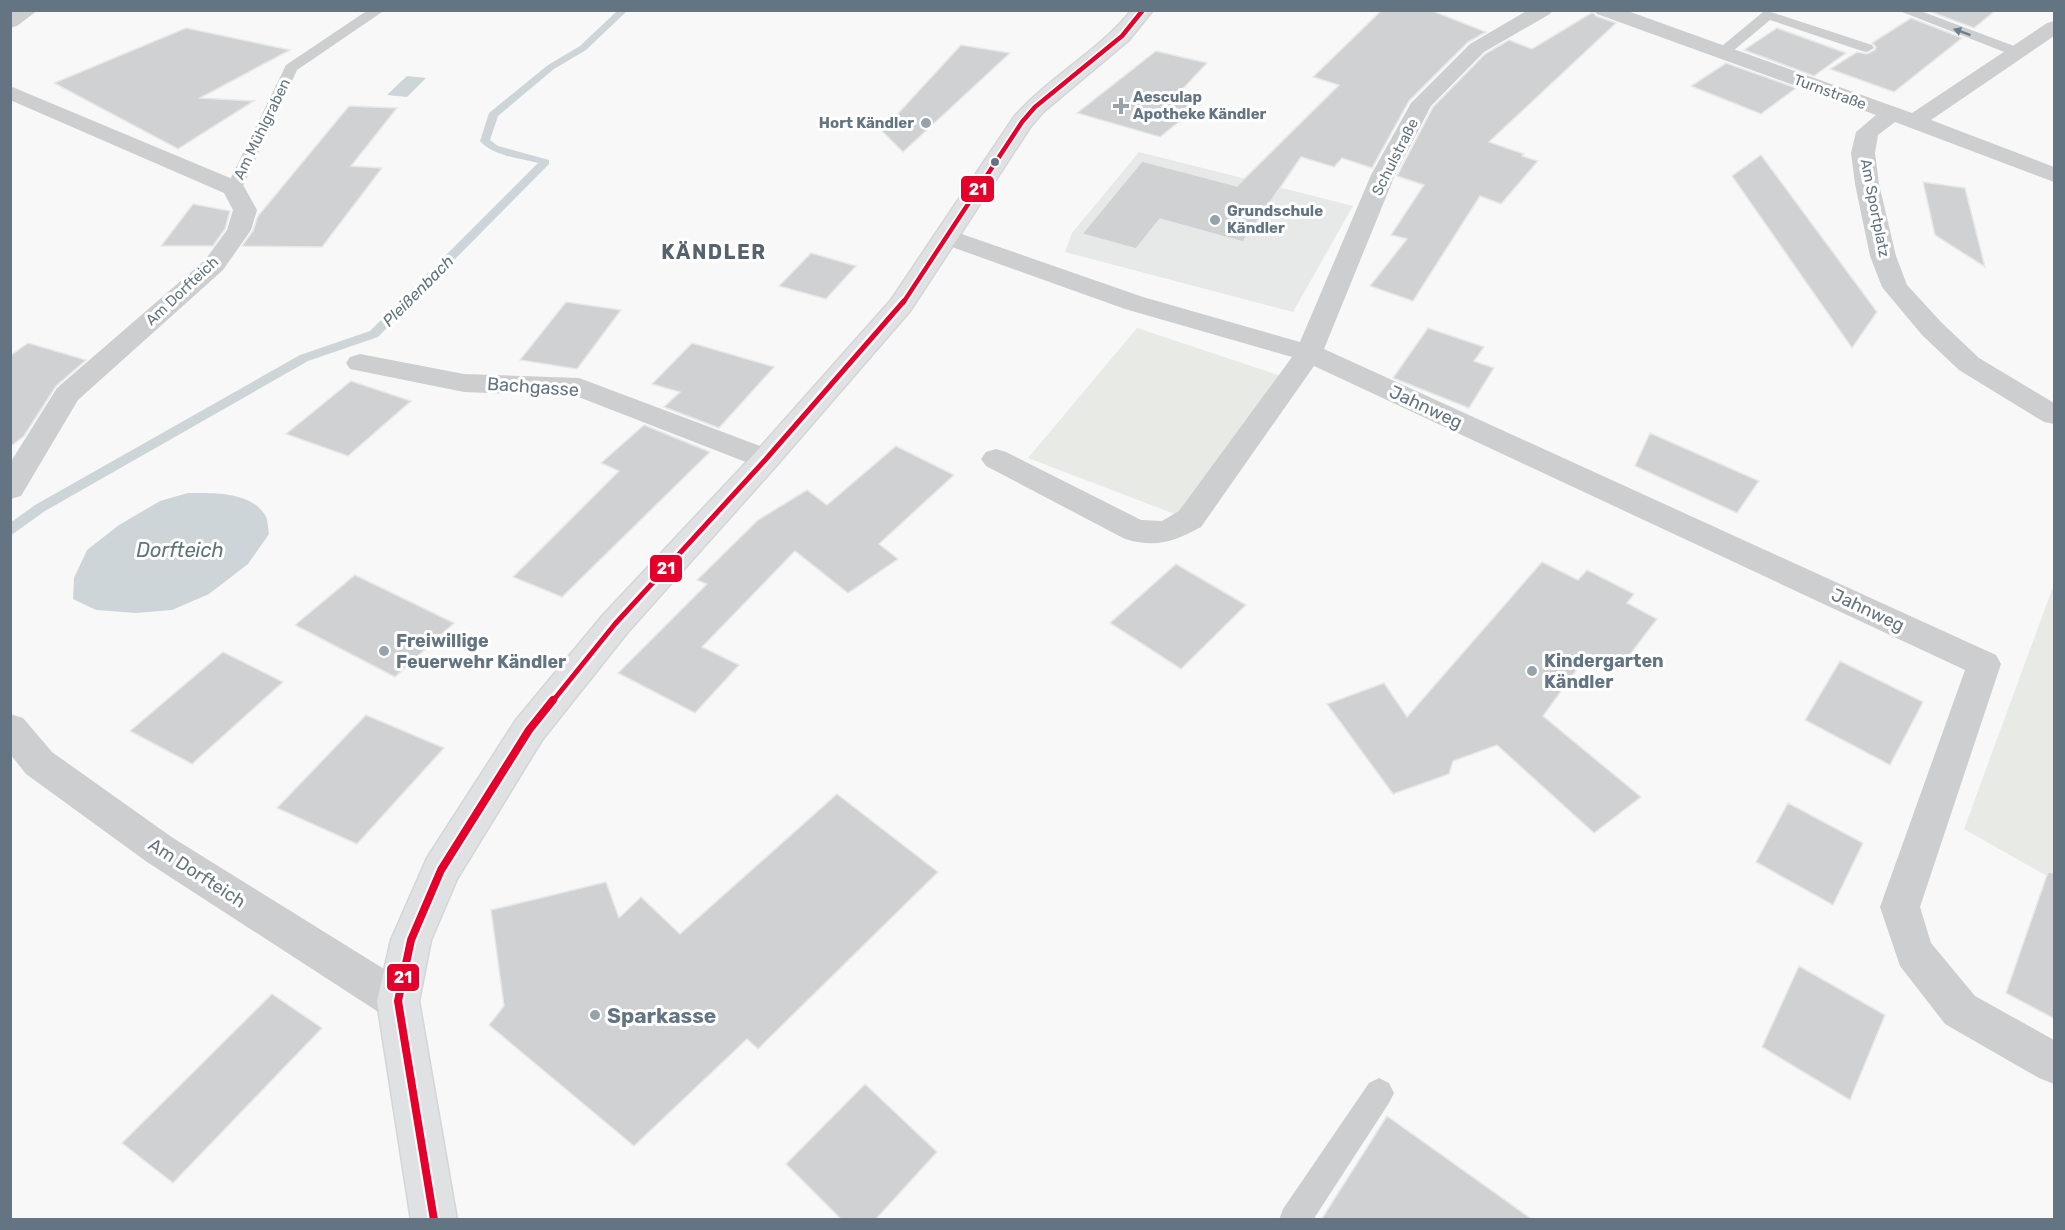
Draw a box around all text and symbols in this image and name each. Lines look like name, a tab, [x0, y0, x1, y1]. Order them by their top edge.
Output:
one-way arrow	[1953, 27, 1971, 36]
street label: Turnstraße	[1791, 71, 1869, 113]
street label: Am Mühlgraben	[230, 76, 294, 182]
place label: Aesculap Apotheke Kändler	[1133, 88, 1267, 123]
marker: Aesculap Apotheke Kändler	[1114, 99, 1128, 113]
place label: Hort Kändler	[819, 114, 914, 132]
street label: Schulstraße	[1368, 115, 1422, 199]
marker: Hort Kändler	[919, 116, 933, 130]
unlabelled marker	[989, 156, 1001, 168]
street label: Am Sportplatz	[1857, 157, 1893, 259]
line badge: 21	[960, 175, 995, 203]
text: 21	[969, 180, 987, 199]
place label: Grundschule Kändler	[1227, 202, 1323, 237]
marker: Grundschule Kändler	[1208, 213, 1222, 227]
district label: KÄNDLER	[661, 240, 767, 264]
water label: Pleißenbach	[379, 252, 457, 330]
street label: Am Dorfteich	[142, 253, 222, 329]
street label: Bachgasse	[486, 373, 580, 401]
street label: Jahnweg	[1386, 381, 1466, 433]
water label: Dorfteich	[136, 538, 224, 562]
line badge: 21	[649, 554, 683, 583]
text: 21	[657, 559, 675, 578]
street label: Jahnweg	[1828, 584, 1908, 636]
place label: Freiwillige Feuerwehr Kändler	[396, 630, 566, 673]
marker: Freiwillige Feuerwehr Kändler	[377, 644, 391, 658]
place label: Kindergarten Kändler	[1544, 650, 1664, 693]
marker: Kindergarten Kändler	[1525, 664, 1539, 678]
street label: Am Dorfteich	[144, 833, 250, 913]
line badge: 21	[386, 963, 420, 992]
text: 21	[394, 968, 412, 987]
place label: Sparkasse	[607, 1003, 716, 1028]
marker: Sparkasse	[588, 1008, 602, 1022]

